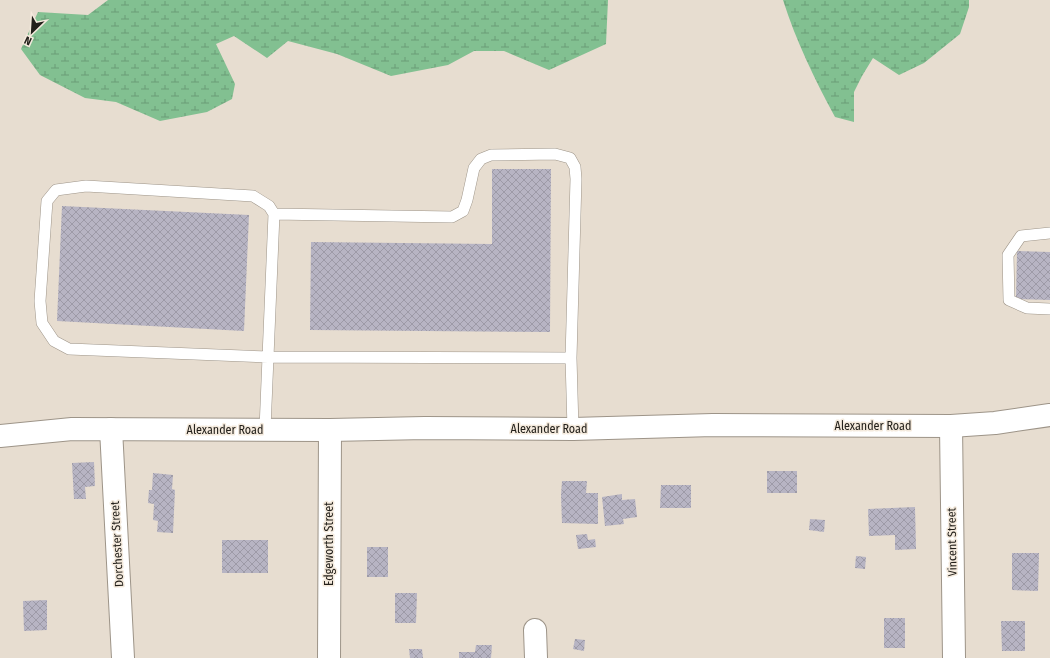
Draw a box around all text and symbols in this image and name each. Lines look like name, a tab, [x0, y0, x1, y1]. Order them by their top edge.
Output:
north arrow	[12, 12, 52, 52]
text: N	[22, 33, 34, 48]
street label: Alexander Road	[835, 419, 911, 433]
street label: Alexander Road	[511, 422, 587, 436]
street label: Alexander Road	[187, 423, 263, 437]
street label: Dorchester Street	[108, 501, 126, 587]
street label: Edgeworth Street	[322, 502, 336, 586]
street label: Vincent Street	[944, 507, 960, 577]

